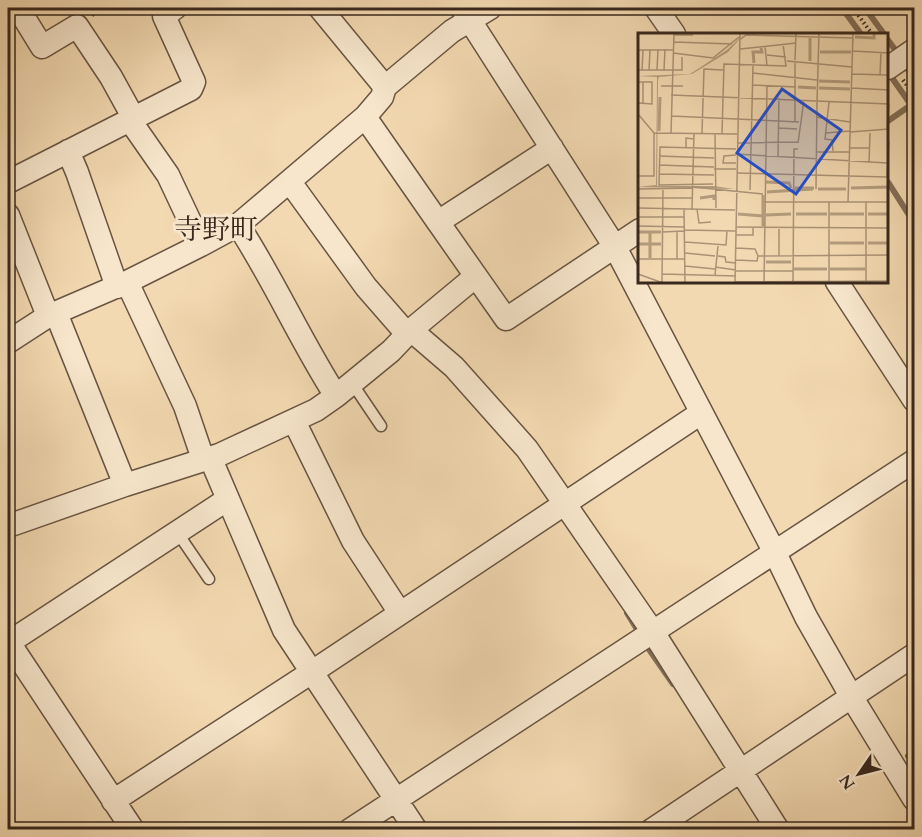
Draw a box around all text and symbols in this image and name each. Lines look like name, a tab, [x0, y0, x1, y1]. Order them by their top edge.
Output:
inset map	[638, 33, 889, 284]
district label: 寺野町	[174, 211, 258, 249]
north arrow	[829, 744, 889, 804]
text: N	[834, 770, 861, 794]

